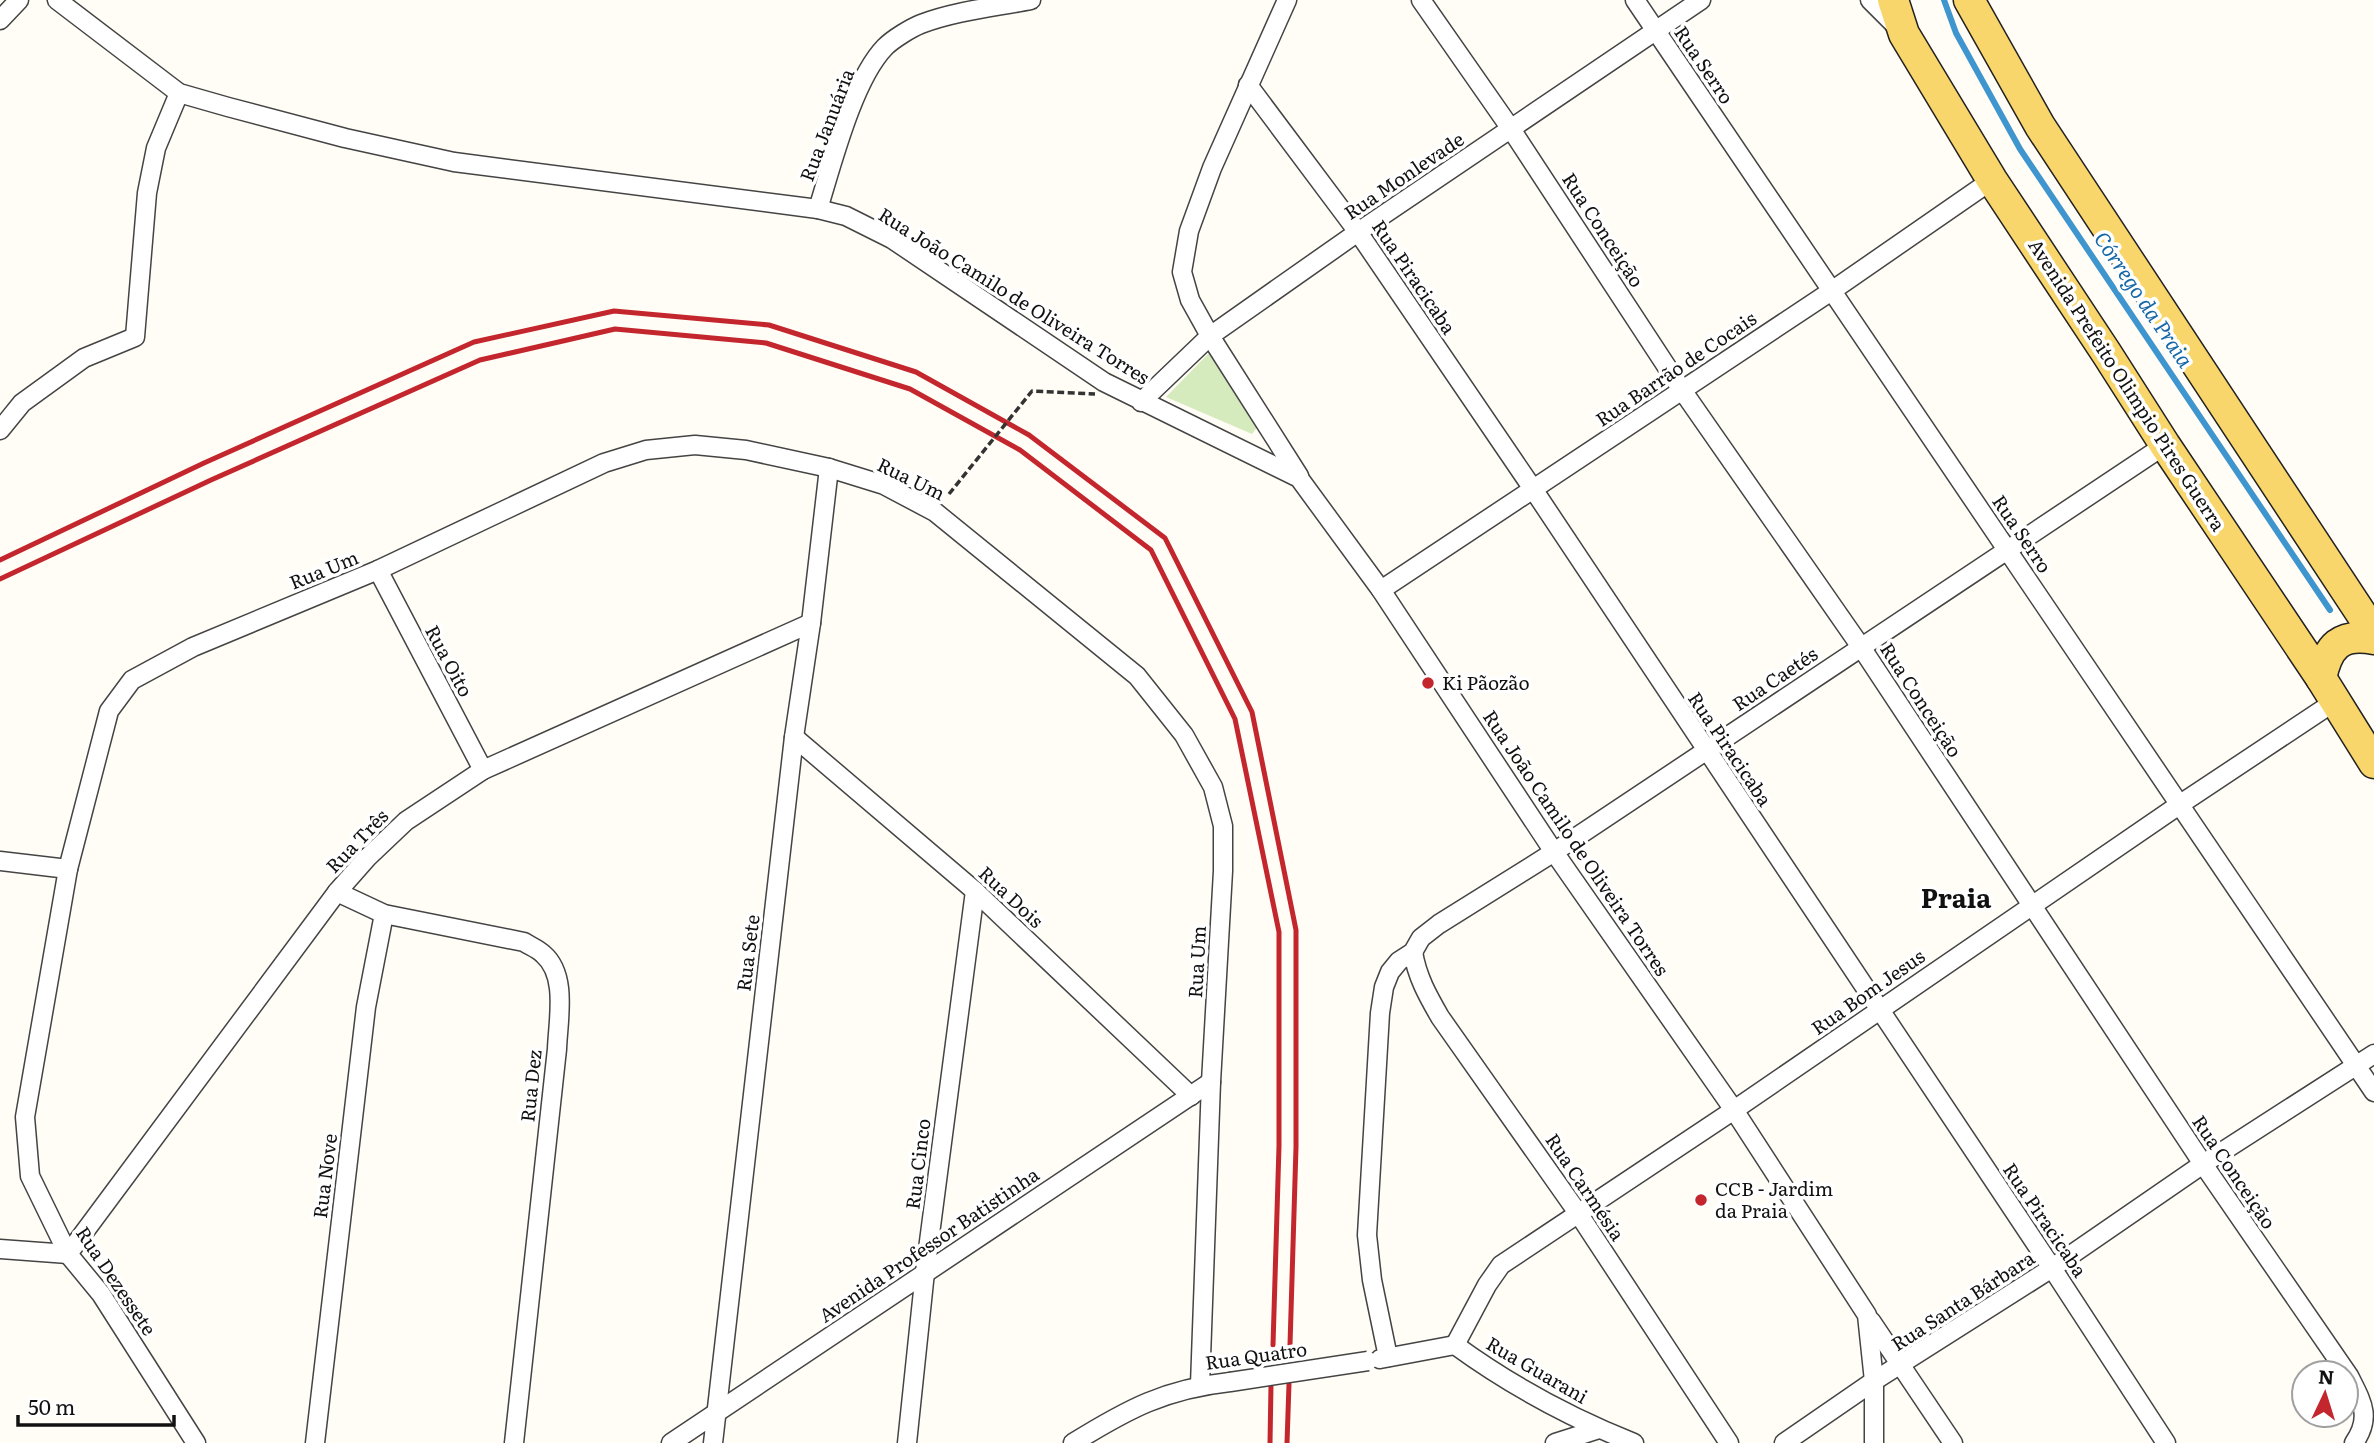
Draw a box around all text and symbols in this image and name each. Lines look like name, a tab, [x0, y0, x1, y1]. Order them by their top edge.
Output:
street label: Rua Serro	[1668, 20, 1741, 109]
street label: Rua Januária	[792, 64, 861, 185]
street label: Rua Monlevade	[1338, 125, 1469, 226]
street label: Rua Conceição	[1556, 166, 1652, 292]
street label: Rua João Camilo de Oliveira Torres	[874, 200, 1156, 391]
street label: Rua Piracicaba	[1366, 214, 1464, 340]
water label: Córrego da Praia	[2088, 224, 2202, 373]
street label: Avenida Prefeito Olimpio Pires Guerra	[2023, 233, 2234, 537]
street label: Rua Barrão de Cocais	[1589, 304, 1762, 433]
street label: Rua Um	[873, 450, 950, 507]
street label: Rua Serro	[1986, 489, 2059, 578]
street label: Rua Um	[285, 543, 362, 596]
street label: Rua Oito	[419, 620, 481, 702]
street label: Rua Conceição	[1874, 636, 1970, 762]
street label: Rua Caetés	[1726, 639, 1823, 717]
place label: Ki Pãozão	[1442, 668, 1530, 696]
marker: Ki Pãozão	[1420, 675, 1436, 691]
street label: Rua Piracicaba	[1682, 686, 1780, 812]
street label: Rua João Camilo de Oliveira Torres	[1477, 704, 1677, 981]
street label: Rua Três	[319, 802, 394, 879]
street label: Rua Dois	[973, 859, 1051, 934]
district label: Praia	[1921, 877, 1991, 916]
street label: Rua Sete	[728, 913, 766, 993]
street label: Rua Um	[1180, 925, 1212, 999]
street label: Rua Bom Jesus	[1805, 941, 1930, 1041]
street label: Rua Dez	[512, 1048, 548, 1123]
street label: Rua Conceição	[2186, 1109, 2283, 1234]
street label: Rua Cinco	[898, 1117, 936, 1211]
street label: Rua Carmésia	[1540, 1127, 1633, 1246]
street label: Rua Nove	[305, 1132, 343, 1220]
street label: Rua Piracicaba	[1997, 1157, 2095, 1283]
street label: Avenida Professor Batistinha	[813, 1159, 1045, 1329]
place label: CCB - Jardim da Praia	[1715, 1174, 1833, 1224]
marker: CCB - Jardim da Praia	[1693, 1192, 1709, 1208]
street label: Rua Dezessete	[70, 1220, 164, 1341]
street label: Rua Santa Bárbara	[1885, 1243, 2040, 1357]
street label: Rua Guarani	[1481, 1329, 1594, 1410]
street label: Rua Quatro	[1203, 1334, 1308, 1376]
north arrow	[2290, 1359, 2360, 1429]
text: N	[2317, 1362, 2335, 1391]
scale bar	[18, 1384, 173, 1428]
text: 50 m	[28, 1390, 75, 1421]

